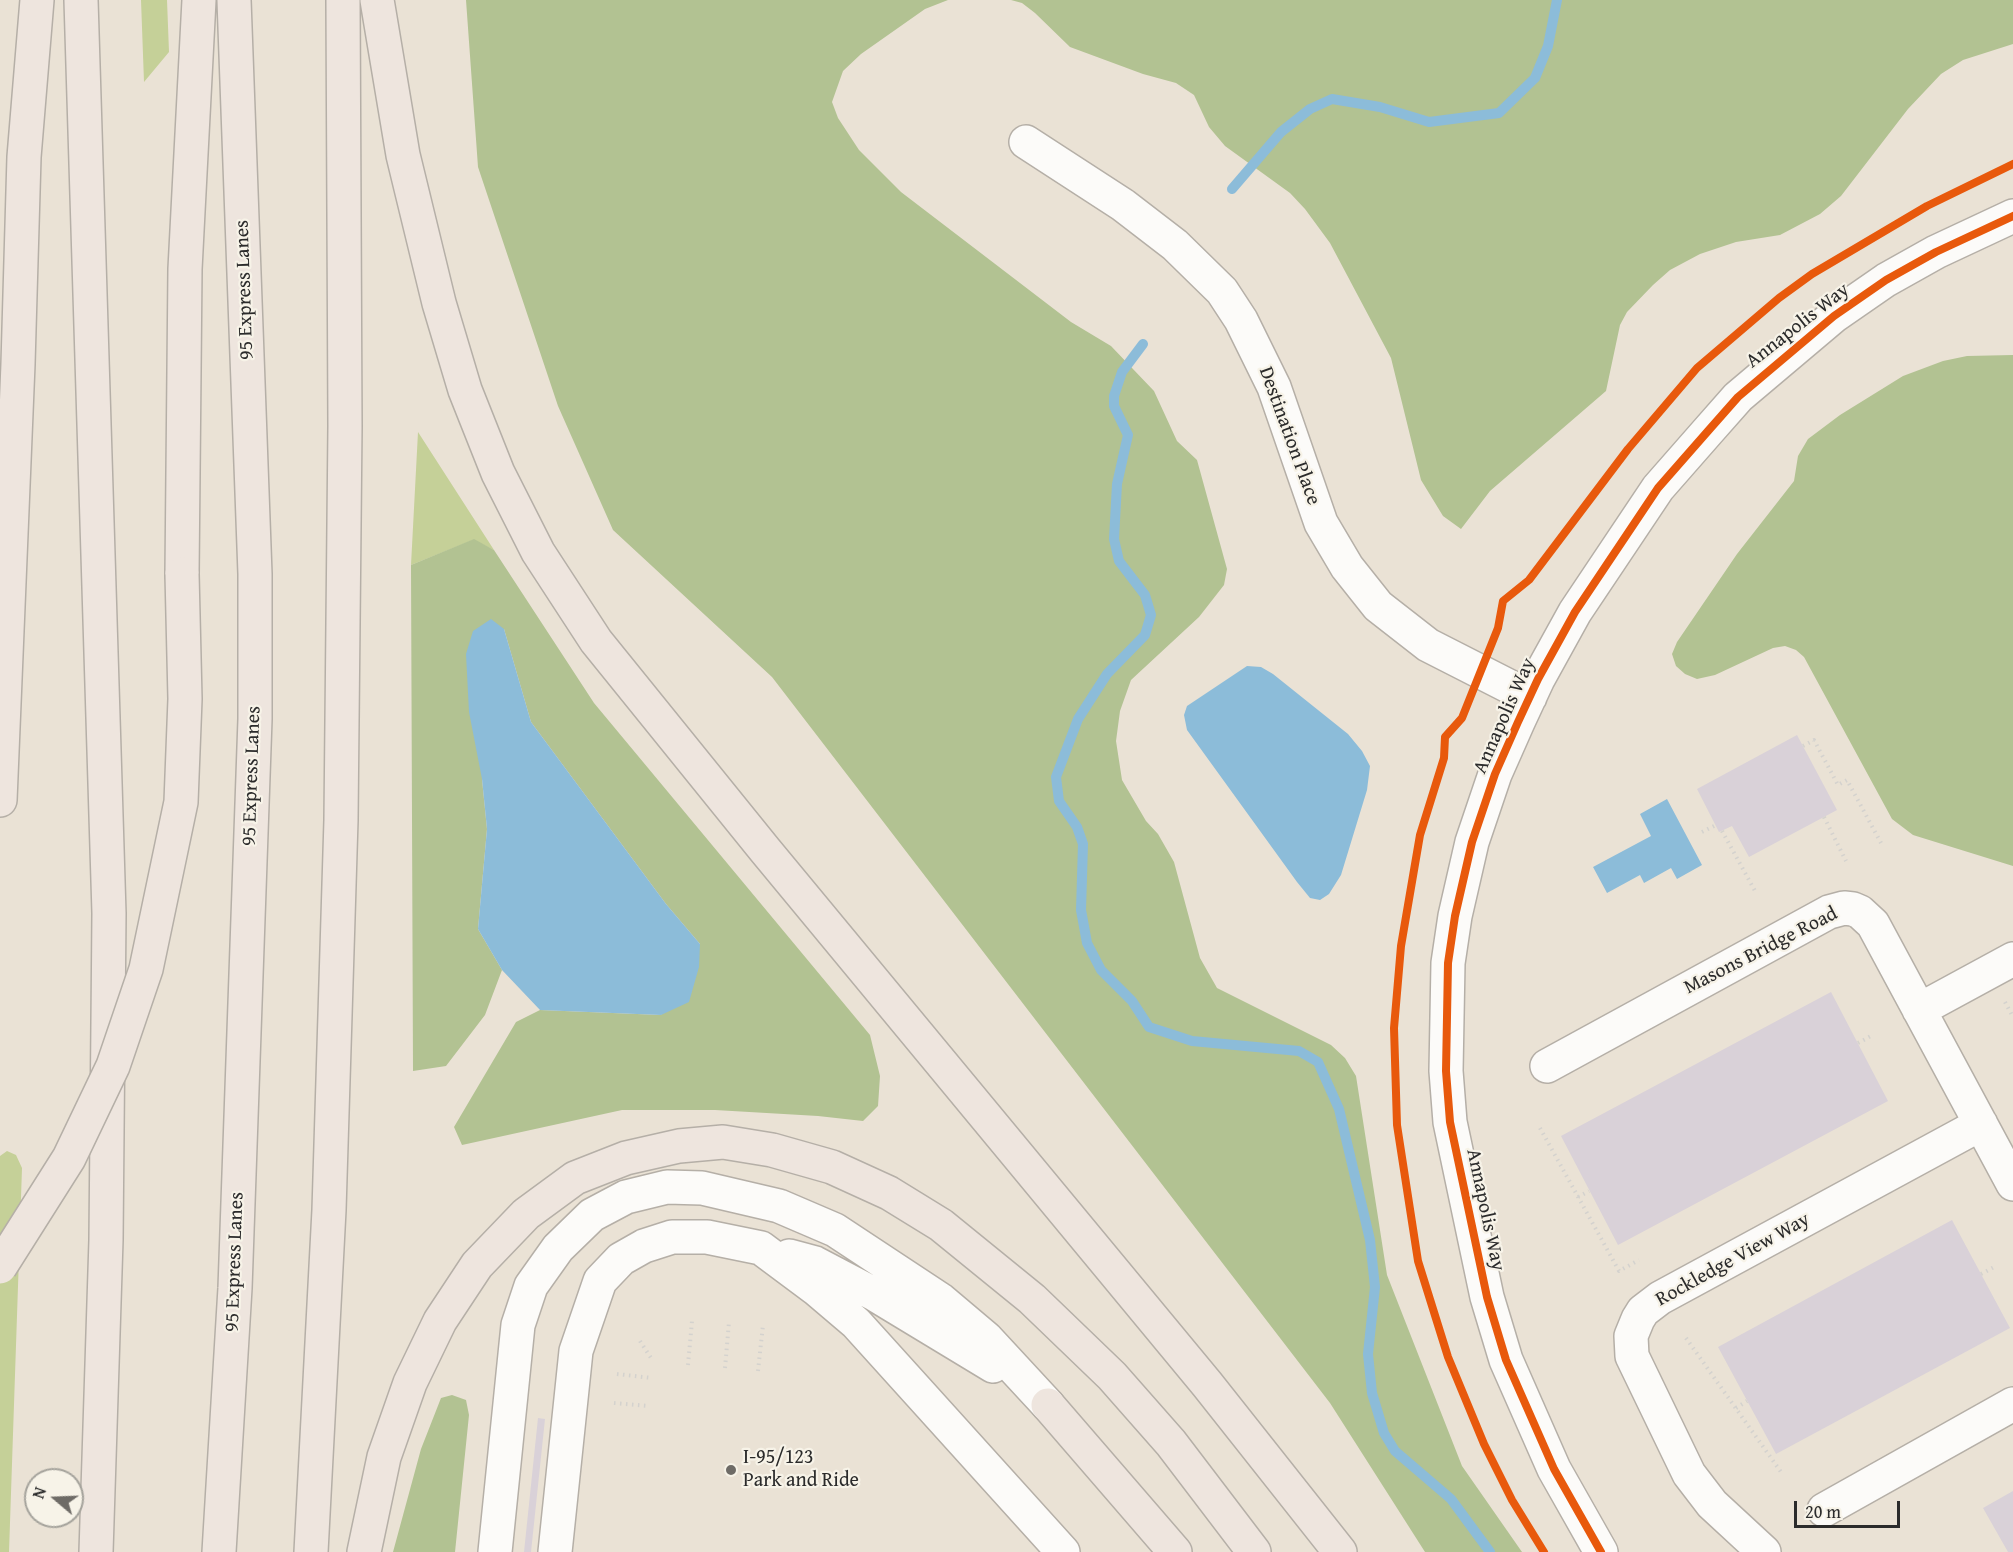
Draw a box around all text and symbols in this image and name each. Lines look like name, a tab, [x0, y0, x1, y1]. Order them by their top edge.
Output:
street label: 95 Express Lanes	[231, 220, 259, 360]
street label: Annapolis Way	[1742, 278, 1854, 374]
street label: Destination Place	[1253, 364, 1325, 508]
street label: Annapolis Way	[1469, 654, 1541, 778]
street label: 95 Express Lanes	[238, 706, 266, 846]
street label: Masons Bridge Road	[1680, 902, 1842, 1000]
street label: Annapolis Way	[1460, 1147, 1510, 1273]
street label: 95 Express Lanes	[221, 1192, 249, 1332]
street label: Rockledge View Way	[1652, 1208, 1814, 1312]
place label: I-95/123 Park and Ride	[743, 1446, 859, 1493]
marker: I-95/123 Park and Ride	[724, 1463, 738, 1477]
north arrow	[24, 1468, 84, 1528]
text: N	[26, 1484, 52, 1502]
scale bar	[1797, 1489, 1904, 1527]
text: 20 m	[1805, 1498, 1841, 1525]

